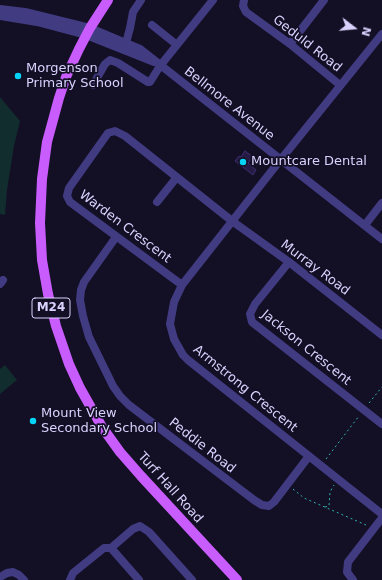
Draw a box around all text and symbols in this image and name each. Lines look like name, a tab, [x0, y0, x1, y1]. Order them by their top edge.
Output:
north arrow	[334, 8, 374, 48]
street label: Geduld Road	[269, 12, 345, 76]
text: N	[358, 25, 374, 38]
place label: Morgenson Primary School	[26, 61, 124, 92]
street label: Bellmore Avenue	[181, 64, 277, 144]
marker: Morgenson Primary School	[13, 71, 23, 81]
place label: Mountcare Dental	[251, 154, 367, 170]
marker: Mountcare Dental	[238, 157, 248, 167]
street label: Warden Crescent	[76, 187, 174, 267]
street label: Murray Road	[277, 237, 353, 299]
road number: M24	[32, 298, 70, 318]
street label: Jackson Crescent	[258, 307, 354, 389]
street label: Armstrong Crescent	[190, 342, 300, 436]
place label: Mount View Secondary School	[41, 406, 157, 437]
street label: Peddie Road	[166, 415, 238, 477]
marker: Mount View Secondary School	[28, 416, 38, 426]
street label: Turf Hall Road	[134, 449, 206, 527]

